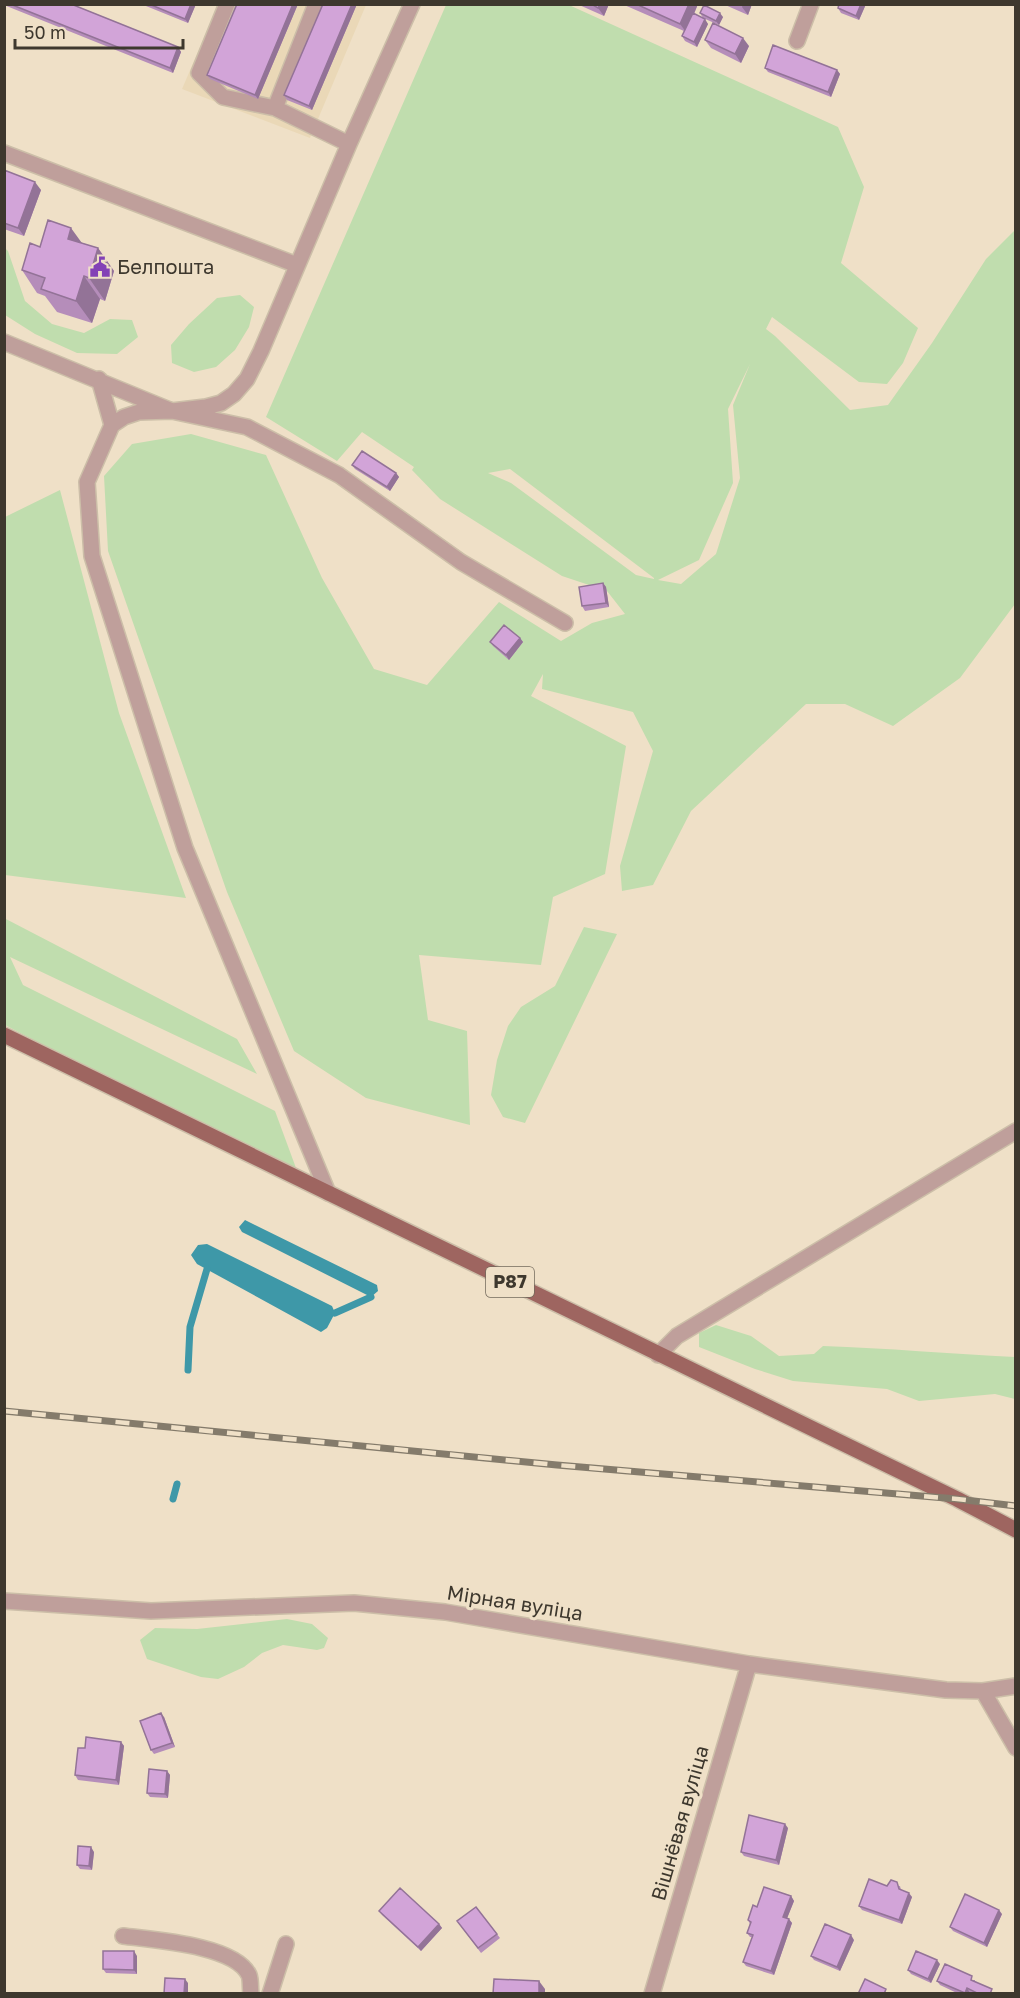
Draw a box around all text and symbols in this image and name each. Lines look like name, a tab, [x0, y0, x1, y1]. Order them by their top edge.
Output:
scale bar	[15, 12, 183, 50]
text: 50 m	[24, 21, 66, 43]
place label: Белпошта	[117, 254, 214, 278]
public building icon: Белпошта	[88, 255, 112, 279]
road number: Р87	[486, 1267, 534, 1297]
street label: Мірная вуліца	[445, 1579, 585, 1625]
street label: Вішнёвая вуліца	[645, 1742, 713, 1903]

